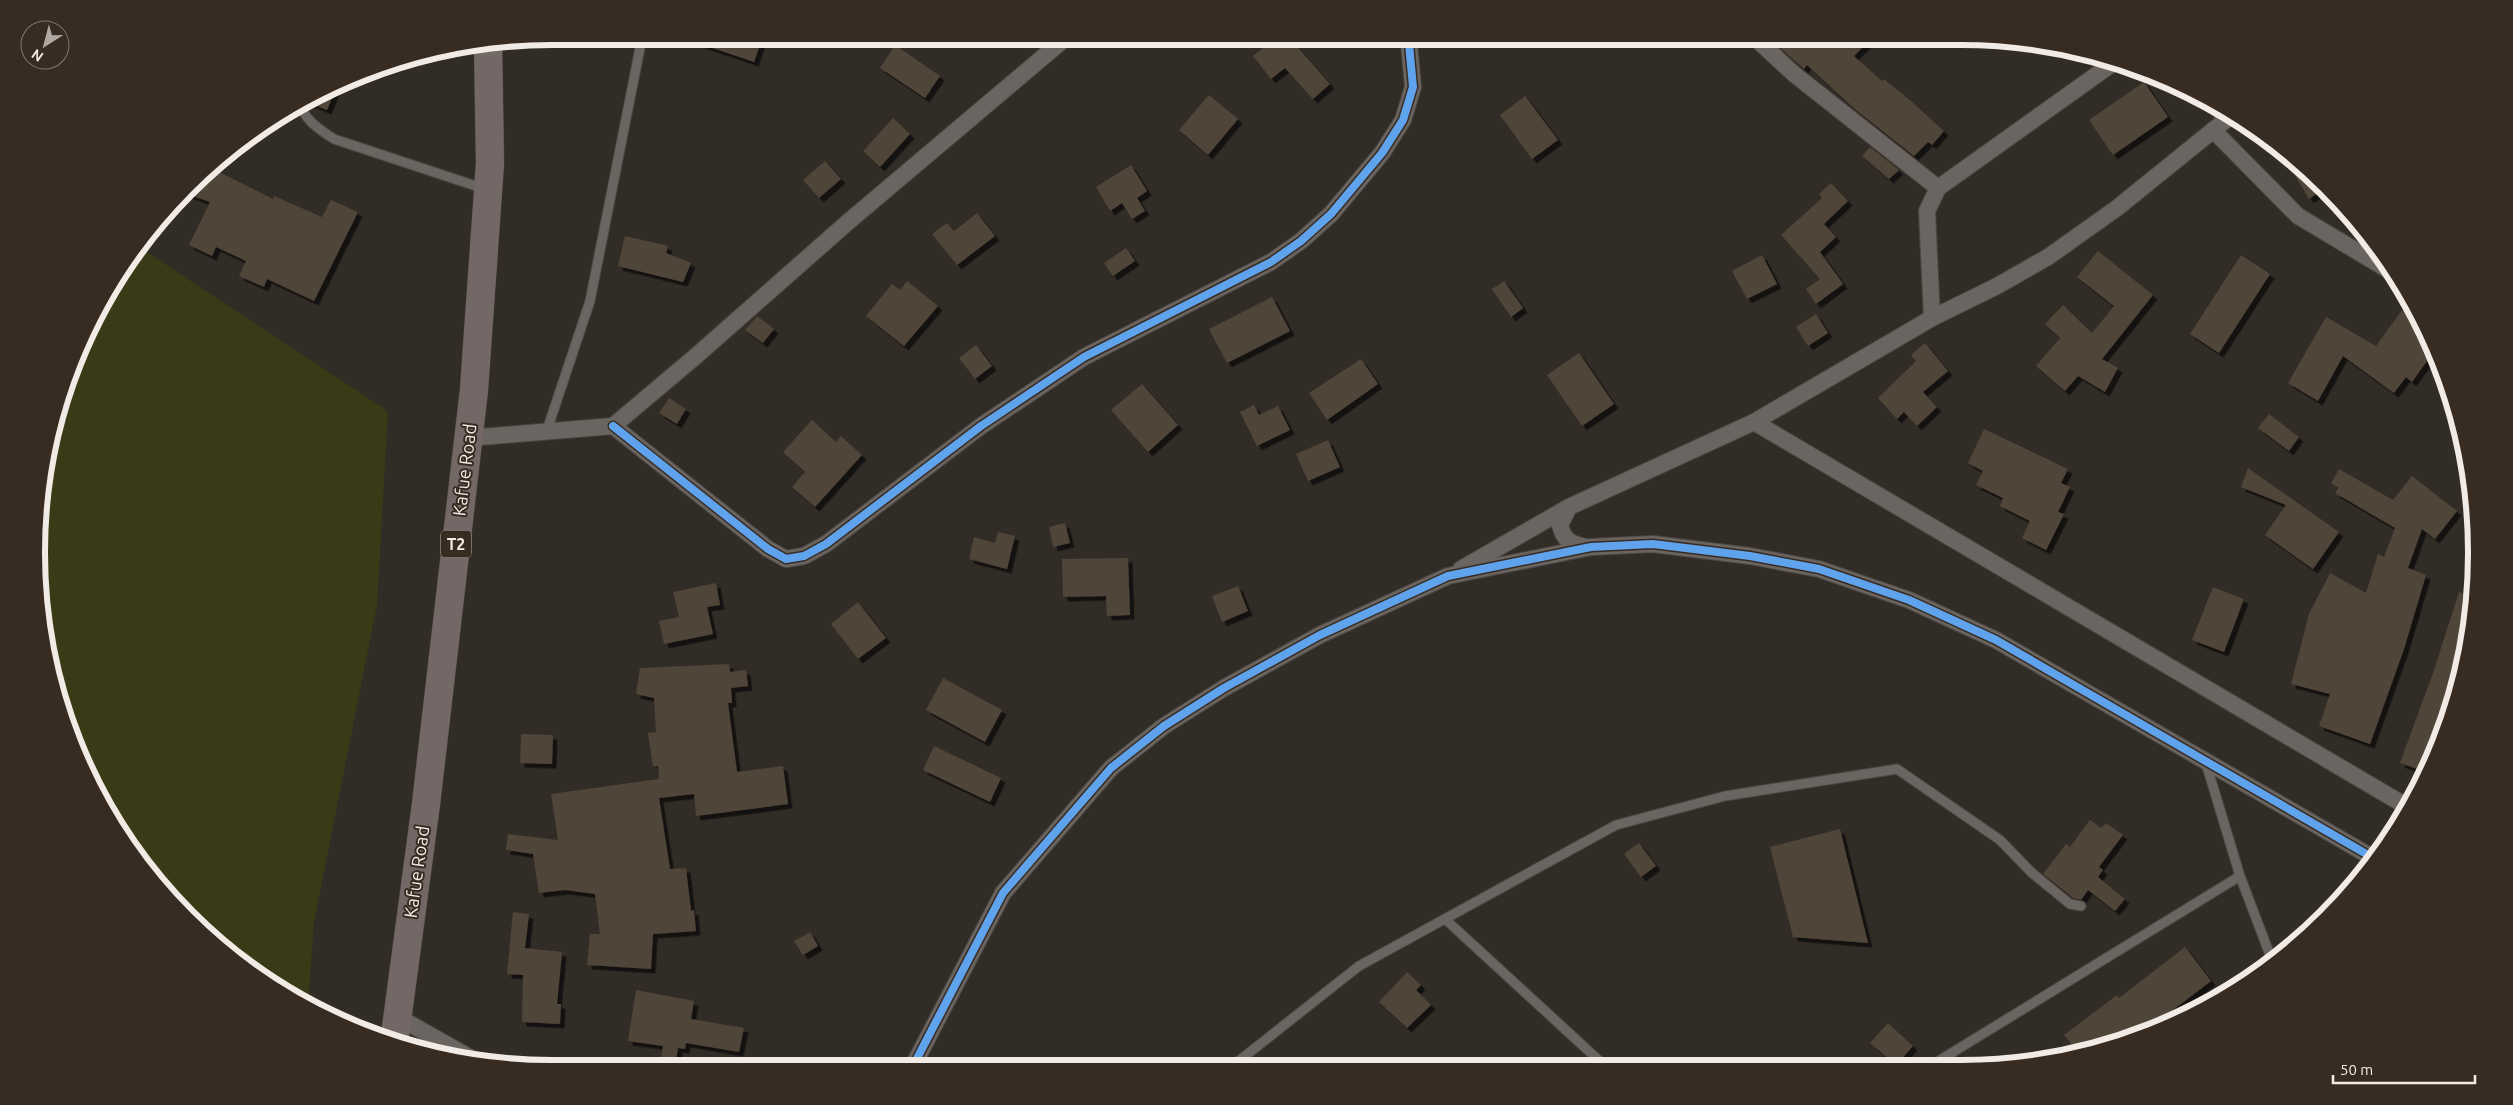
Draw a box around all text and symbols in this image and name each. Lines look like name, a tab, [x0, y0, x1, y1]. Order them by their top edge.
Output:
north arrow	[20, 20, 70, 70]
text: N	[28, 46, 46, 65]
street label: Kafue Road	[448, 423, 480, 517]
road number: T2	[441, 530, 471, 558]
street label: Kafue Road	[400, 824, 432, 919]
scale bar	[2333, 1052, 2476, 1084]
text: 50 m	[2340, 1061, 2373, 1078]

